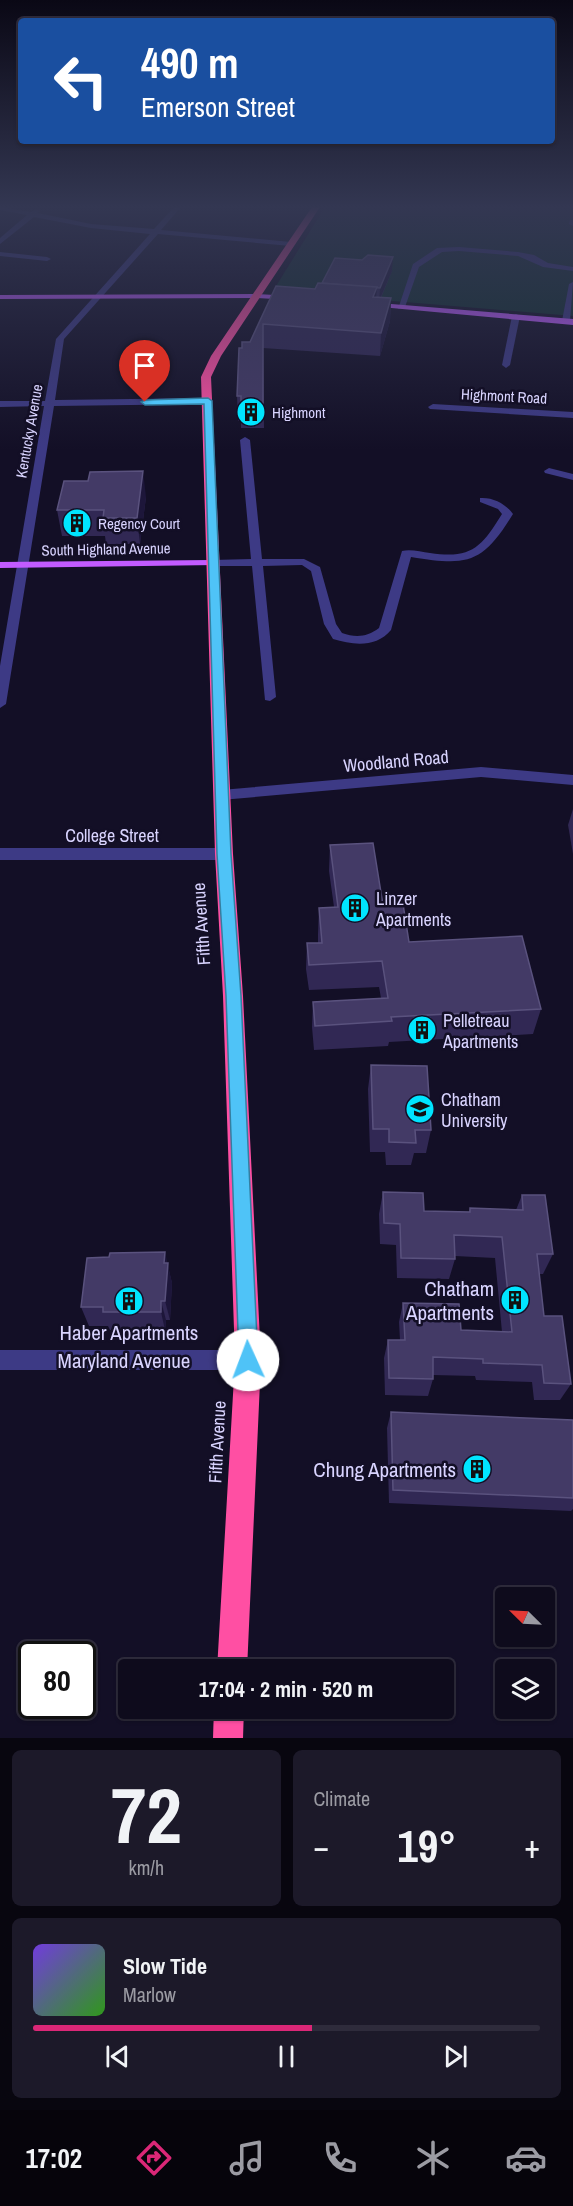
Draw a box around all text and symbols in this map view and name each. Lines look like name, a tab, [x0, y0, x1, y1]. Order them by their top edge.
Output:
text: 490 m	[141, 35, 239, 91]
icon: left	[42, 42, 120, 120]
text: Emerson Street	[141, 89, 295, 125]
pin	[119, 340, 170, 402]
icon: arrive	[128, 349, 161, 382]
street label: Kentucky Avenue	[10, 382, 48, 480]
street label: Highmont Road	[460, 383, 548, 409]
building icon: Highmont	[235, 396, 267, 428]
place label: Highmont	[272, 402, 326, 423]
building icon: Regency Court	[61, 507, 93, 539]
place label: Regency Court	[98, 513, 181, 534]
street label: South Highland Avenue	[41, 537, 171, 561]
street label: Woodland Road	[342, 744, 450, 778]
street label: College Street	[65, 823, 159, 848]
street label: Fifth Avenue	[186, 882, 216, 966]
place label: Linzer Apartments	[375, 886, 451, 932]
building icon: Linzer Apartments	[339, 892, 371, 924]
place label: Pelletreau Apartments	[442, 1008, 518, 1054]
building icon: Pelletreau Apartments	[406, 1014, 438, 1046]
place label: Chatham University	[441, 1087, 508, 1133]
school or university icon: Chatham University	[404, 1093, 436, 1125]
place label: Chatham Apartments	[405, 1274, 494, 1327]
building icon: Chatham Apartments	[499, 1284, 531, 1316]
building icon: Haber Apartments	[113, 1285, 145, 1317]
place label: Haber Apartments	[60, 1318, 198, 1347]
position arrow	[216, 1328, 280, 1392]
street label: Maryland Avenue	[58, 1346, 190, 1375]
street label: Fifth Avenue	[202, 1400, 232, 1484]
building icon: Chung Apartments	[461, 1453, 493, 1485]
place label: Chung Apartments	[313, 1455, 456, 1484]
north arrow	[495, 1587, 555, 1647]
map controls	[495, 1587, 555, 1719]
speed limit sign: 80	[18, 1641, 96, 1719]
button: layers	[495, 1659, 555, 1719]
text: 17:04 · 2 min · 520 m	[199, 1674, 373, 1704]
text: 72	[111, 1762, 182, 1867]
text: Climate	[314, 1785, 370, 1812]
text: 19°	[397, 1815, 456, 1876]
text: −	[314, 1824, 329, 1868]
text: +	[524, 1824, 540, 1868]
text: km/h	[128, 1854, 164, 1881]
text: Slow Tide	[123, 1951, 207, 1981]
text: Marlow	[123, 1981, 176, 2008]
icon: previous	[101, 2040, 134, 2073]
icon: pause	[270, 2040, 303, 2073]
icon: next	[439, 2040, 472, 2073]
icon: directions	[133, 2137, 175, 2179]
icon: music	[226, 2137, 268, 2179]
icon: phone	[319, 2137, 361, 2179]
icon: climate	[412, 2137, 454, 2179]
icon: car	[505, 2137, 547, 2179]
text: 17:02	[26, 2140, 82, 2176]

